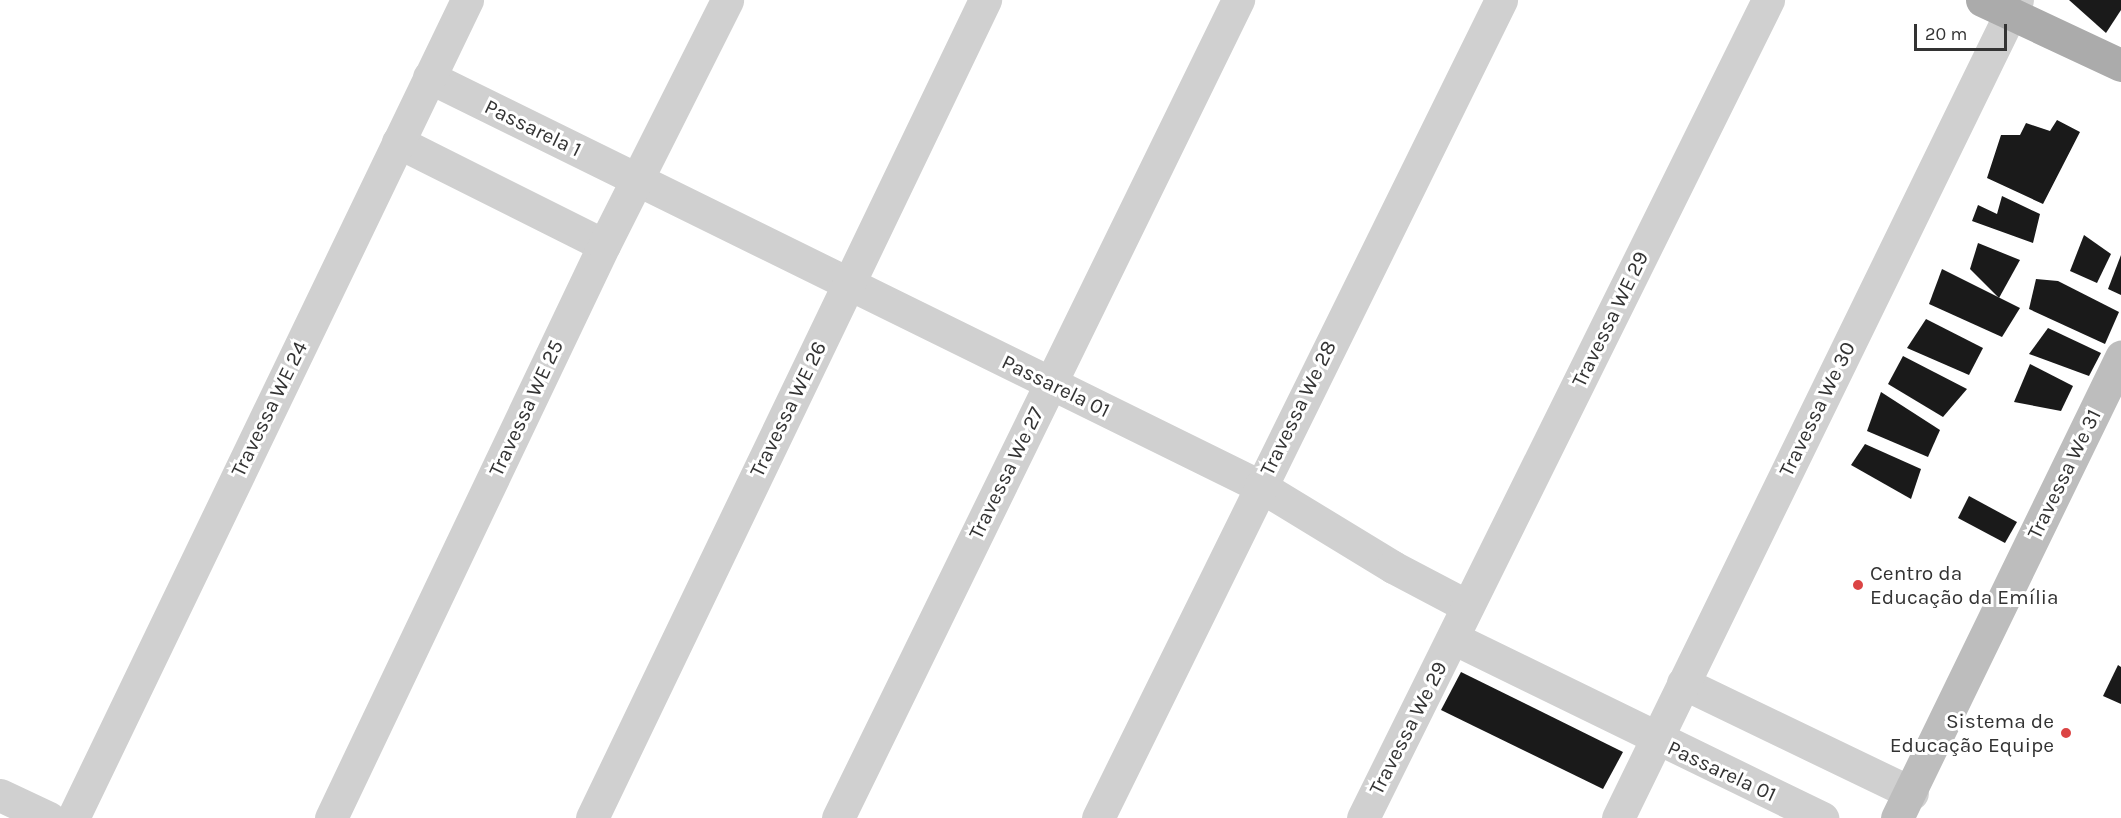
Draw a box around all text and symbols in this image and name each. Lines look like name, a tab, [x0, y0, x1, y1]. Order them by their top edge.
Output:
scale bar	[1917, 12, 2010, 50]
text: 20 m	[1925, 23, 1967, 45]
street label: Passarela 1	[480, 94, 586, 162]
street label: Travessa WE 29	[1566, 247, 1654, 391]
street label: Travessa WE 25	[483, 336, 569, 480]
street label: Travessa We 28	[1254, 336, 1342, 480]
street label: Travessa WE 24	[225, 337, 313, 481]
street label: Travessa WE 26	[744, 337, 832, 481]
street label: Travessa We 30	[1773, 337, 1861, 481]
street label: Passarela 01	[998, 349, 1114, 423]
street label: Travessa We 27	[963, 403, 1049, 543]
street label: Travessa We 31	[2022, 405, 2106, 543]
place label: Centro da Educação da Emília	[1870, 560, 2059, 610]
marker: Centro da Educação da Emília	[1851, 578, 1865, 592]
street label: Travessa We 29	[1364, 657, 1452, 799]
place label: Sistema de Educação Equipe	[1890, 708, 2054, 758]
marker: Sistema de Educação Equipe	[2059, 726, 2073, 740]
street label: Passarela 01	[1664, 735, 1780, 807]

